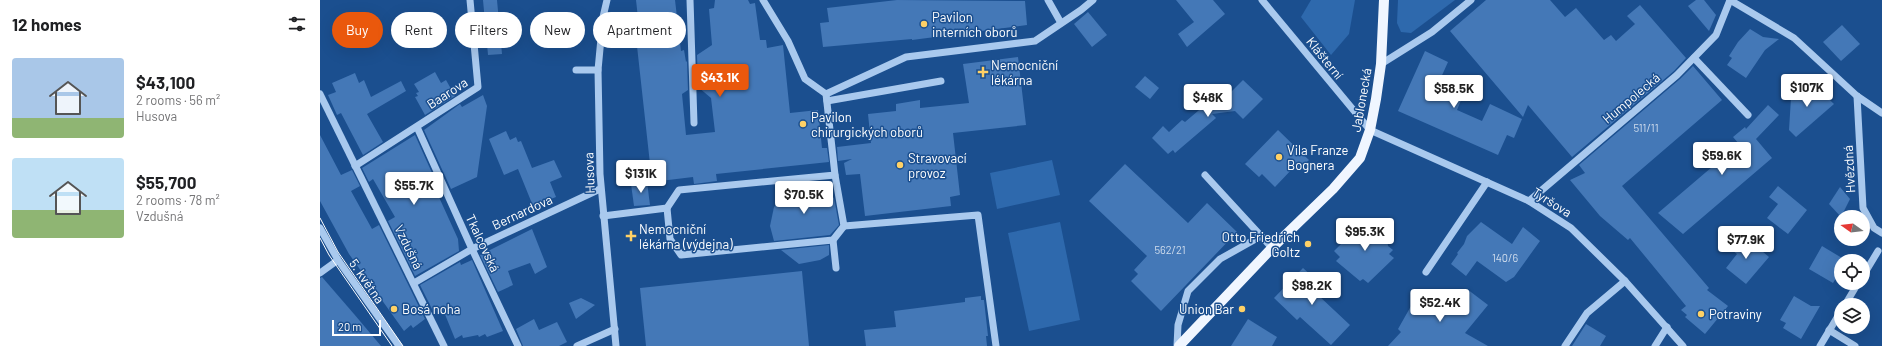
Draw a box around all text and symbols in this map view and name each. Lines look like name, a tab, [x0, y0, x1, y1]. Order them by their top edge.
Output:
place label: Pavilon interních oborů	[932, 9, 1018, 40]
chip: Buy	[332, 12, 383, 48]
chip: Rent	[391, 12, 447, 48]
chip: Filters	[455, 12, 522, 48]
chip: New	[530, 12, 585, 48]
chip: Apartment	[593, 12, 686, 48]
icon: filters	[286, 13, 308, 35]
text: 12 homes	[12, 14, 82, 34]
marker: Pavilon interních oborů	[919, 19, 929, 29]
street label: Klášterní	[1303, 34, 1347, 83]
place label: Nemocniční lékárna	[991, 57, 1058, 88]
pin: $43.1K	[687, 64, 753, 98]
marker: Nemocniční lékárna	[978, 67, 988, 77]
street label: Jablonecká	[1347, 67, 1375, 133]
text: $43.1K	[701, 69, 739, 85]
street label: Humpolecká	[1599, 69, 1663, 127]
text: $43,100	[136, 72, 195, 92]
icon: home	[44, 74, 92, 122]
street label: Baarova	[424, 74, 470, 112]
pin: $107K	[1779, 74, 1835, 108]
pin: $58.5K	[1421, 75, 1487, 109]
text: $107K	[1790, 79, 1824, 95]
text: $58.5K	[1434, 80, 1474, 96]
pin: $48K	[1184, 84, 1232, 118]
text: $48K	[1193, 89, 1223, 105]
text: 2 rooms · 56 m²	[136, 92, 220, 108]
text: Husova	[136, 108, 177, 124]
place label: Pavilon chirurgických oborů	[811, 109, 923, 140]
marker: Pavilon chirurgických oborů	[798, 119, 808, 129]
house number: 511/11	[1633, 121, 1659, 134]
place label: Vila Franze Bognera	[1287, 142, 1349, 173]
pin: $59.6K	[1689, 142, 1755, 176]
street label: Hvězdná	[1840, 145, 1858, 193]
text: $59.6K	[1702, 147, 1742, 163]
place label: Stravovací provoz	[908, 150, 967, 181]
street label: Husova	[580, 152, 598, 194]
marker: Vila Franze Bognera	[1274, 152, 1284, 162]
pin: $131K	[613, 160, 669, 194]
marker: Stravovací provoz	[895, 160, 905, 170]
text: $131K	[625, 165, 657, 181]
text: $55,700	[136, 172, 196, 192]
pin: $55.7K	[381, 172, 447, 206]
icon: home	[44, 174, 92, 222]
text: $55.7K	[394, 177, 434, 193]
pin: $70.5K	[771, 181, 837, 215]
street label: Tyršova	[1529, 184, 1575, 220]
text: $70.5K	[784, 186, 824, 202]
street label: Bernardova	[489, 191, 555, 233]
text: 2 rooms · 78 m²	[136, 192, 220, 208]
text: Vzdušná	[136, 208, 183, 224]
north arrow	[1834, 210, 1870, 246]
map controls	[1834, 210, 1870, 334]
street label: Tkalcovská	[463, 212, 503, 274]
pin: $95.3K	[1332, 218, 1398, 252]
place label: Nemocniční lékárna (výdejna)	[639, 221, 733, 252]
street label: Vzdušná	[391, 222, 427, 272]
text: $95.3K	[1345, 223, 1385, 239]
pin: $77.9K	[1713, 226, 1779, 260]
place label: Otto Friedrich Goltz	[1222, 229, 1300, 260]
marker: Nemocniční lékárna (výdejna)	[626, 231, 636, 241]
text: $77.9K	[1727, 231, 1765, 247]
marker: Otto Friedrich Goltz	[1303, 239, 1313, 249]
house number: 562/21	[1154, 243, 1186, 256]
house number: 140/6	[1492, 251, 1518, 264]
button: locate	[1834, 254, 1870, 290]
street label: 5. května	[346, 256, 388, 306]
pin: $98.2K	[1279, 272, 1345, 306]
text: $98.2K	[1292, 277, 1332, 293]
pin: $52.4K	[1407, 289, 1473, 323]
text: $52.4K	[1419, 294, 1461, 310]
button: layers	[1834, 298, 1870, 334]
place label: Bosá noha	[402, 301, 460, 317]
place label: Union Bar	[1179, 301, 1234, 317]
marker: Bosá noha	[389, 304, 399, 314]
marker: Union Bar	[1237, 304, 1247, 314]
place label: Potraviny	[1709, 306, 1762, 322]
marker: Potraviny	[1696, 309, 1706, 319]
scale bar	[332, 318, 381, 337]
text: 20 m	[338, 320, 361, 333]

